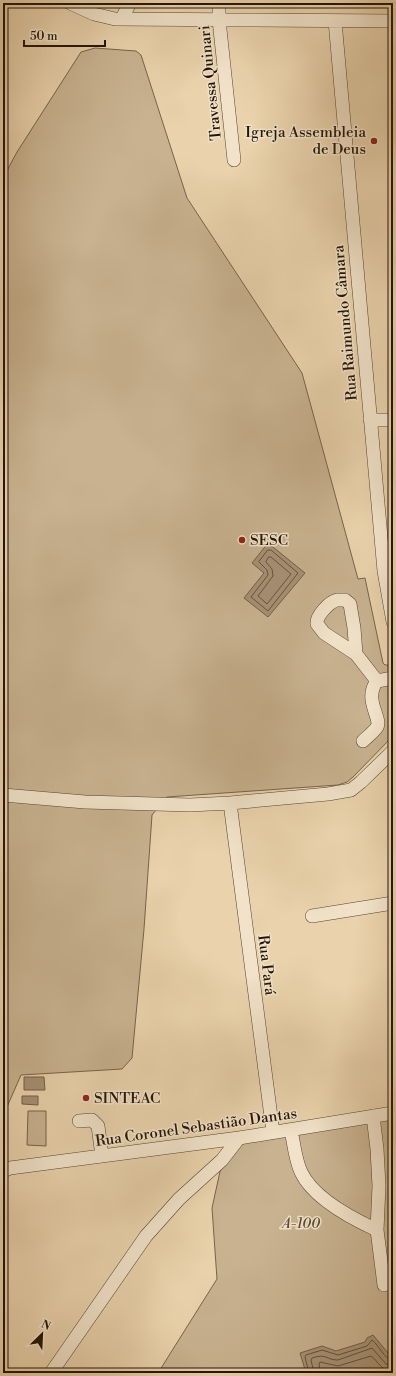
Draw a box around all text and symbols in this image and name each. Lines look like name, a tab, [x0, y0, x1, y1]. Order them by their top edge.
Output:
scale bar	[24, 22, 105, 48]
street label: Travessa Quinari	[195, 24, 226, 142]
text: 50 m	[30, 29, 58, 44]
place label: Igreja Assembleia de Deus	[245, 123, 366, 159]
marker: Igreja Assembleia de Deus	[369, 136, 379, 146]
street label: Rua Raimundo Câmara	[329, 244, 362, 402]
place label: SESC	[250, 531, 288, 550]
marker: SESC	[237, 535, 247, 545]
street label: Rua Pará	[253, 934, 280, 997]
place label: SINTEAC	[94, 1089, 160, 1108]
marker: SINTEAC	[81, 1093, 91, 1103]
street label: Rua Coronel Sebastião Dantas	[94, 1104, 298, 1151]
park label: A-100	[280, 1214, 321, 1233]
north arrow	[22, 1314, 62, 1354]
text: N	[39, 1318, 53, 1334]

